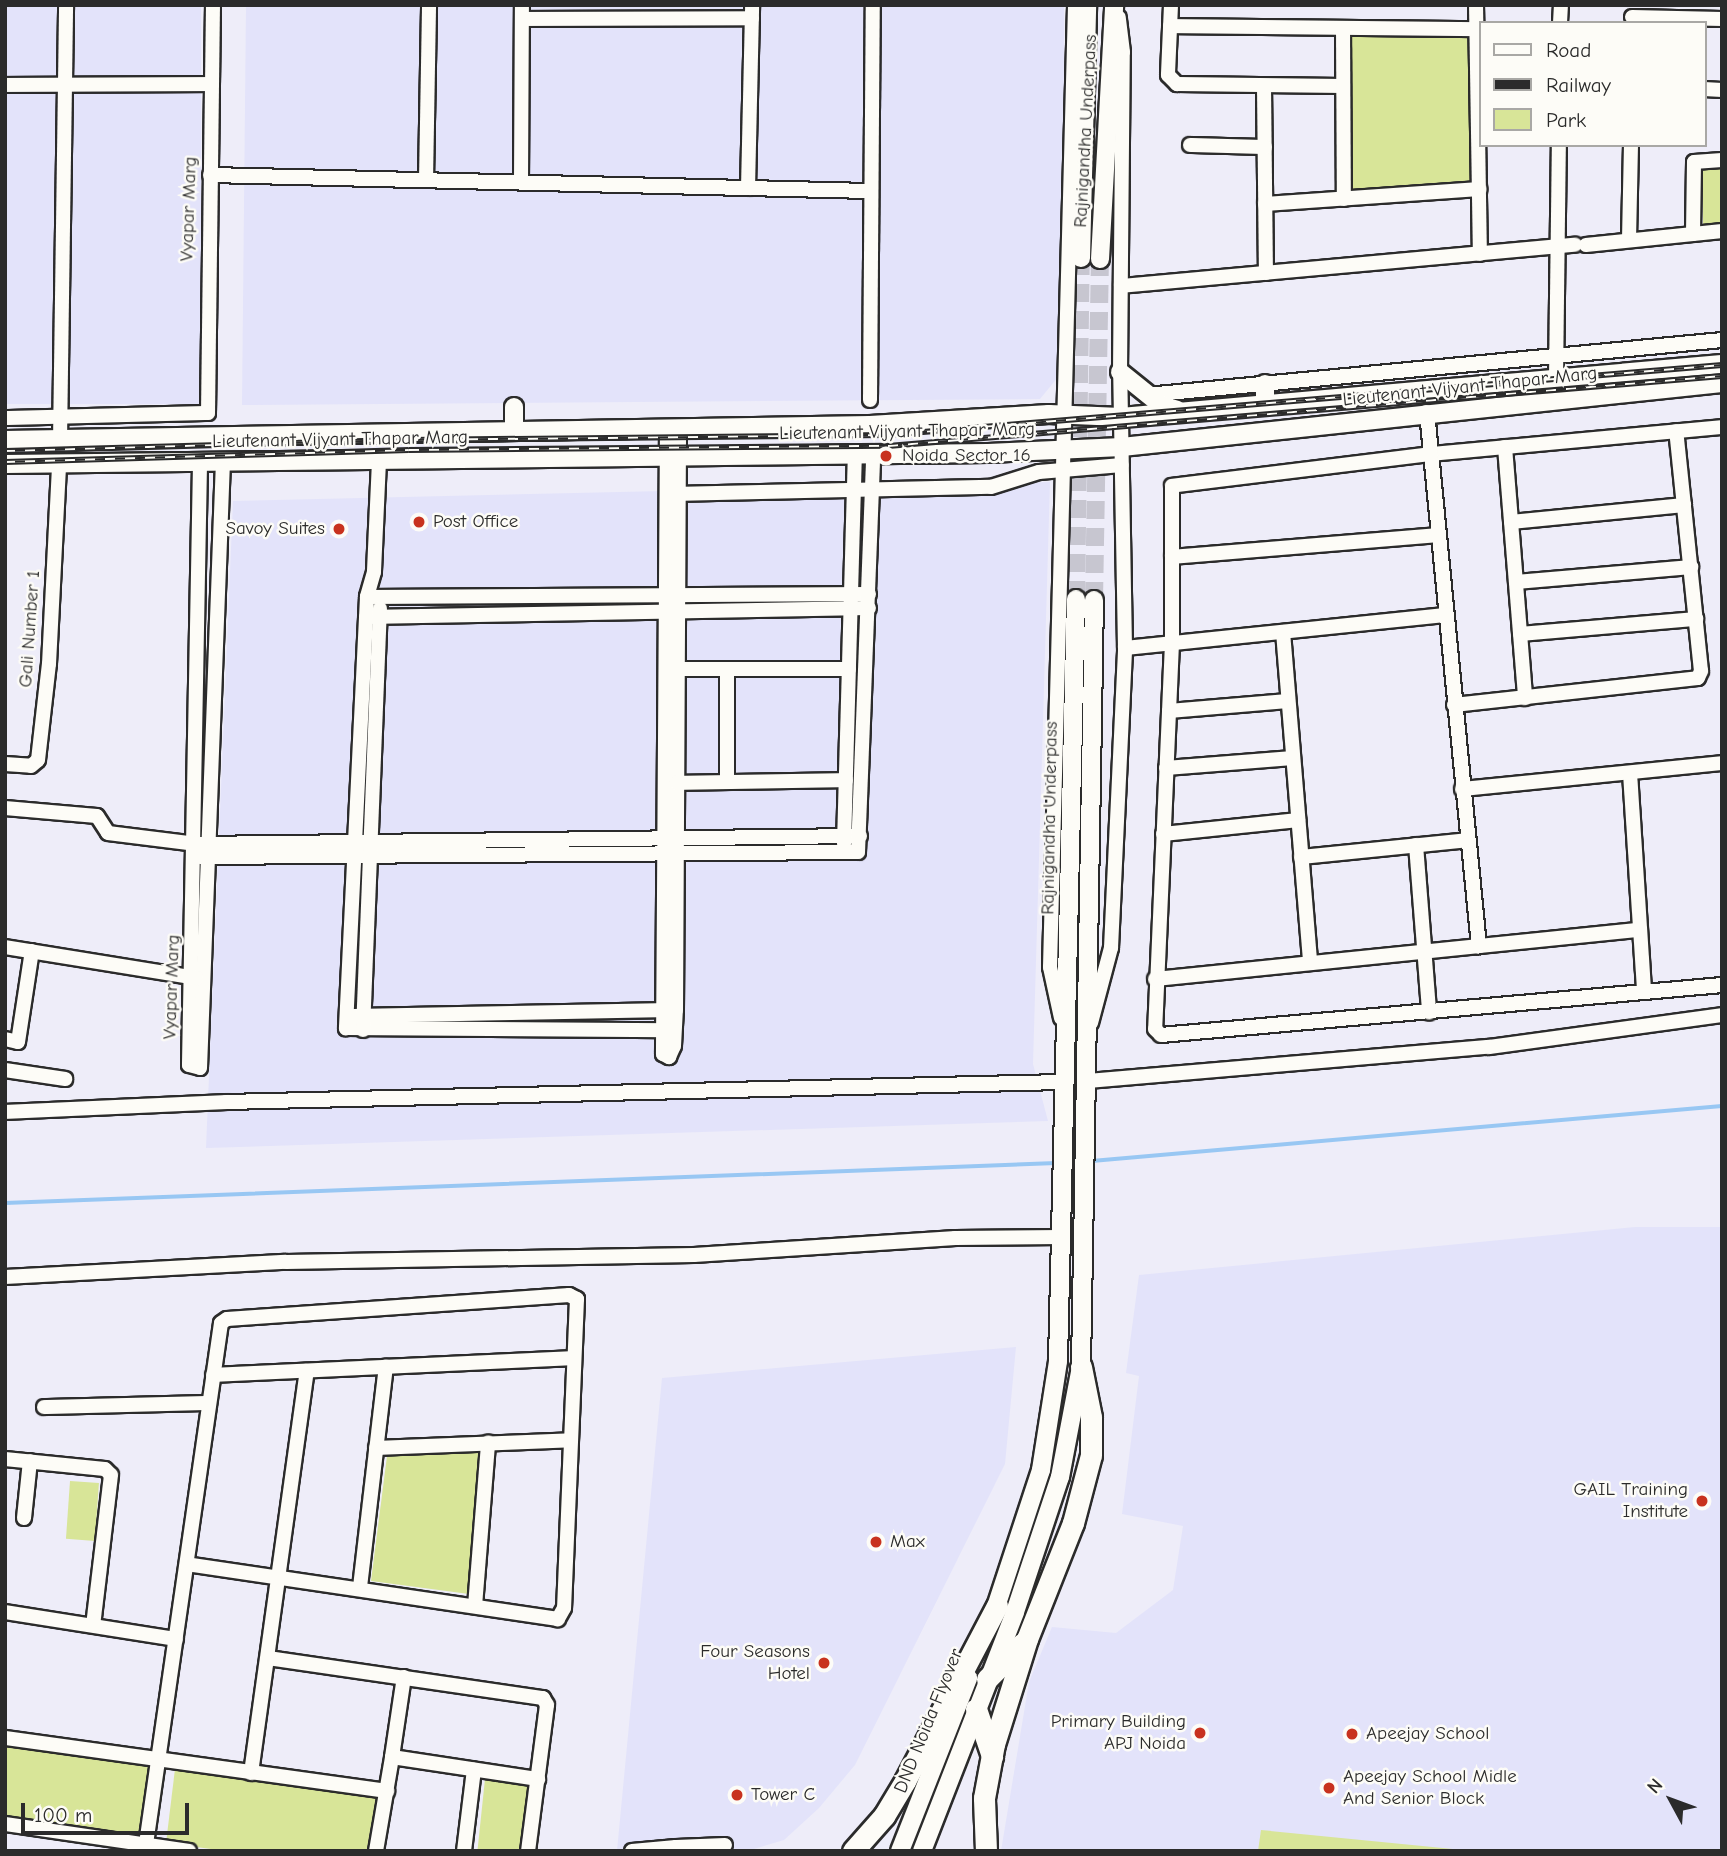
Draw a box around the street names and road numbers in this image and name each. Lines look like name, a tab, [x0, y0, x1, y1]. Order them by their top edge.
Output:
street label: Rajnigandha Underpass	[1070, 34, 1102, 228]
street label: Vyapar Marg	[176, 156, 202, 262]
street label: Lieutenant Vijyant Thapar Marg	[1342, 362, 1598, 412]
street label: Lieutenant Vijyant Thapar Marg	[779, 418, 1035, 446]
street label: Lieutenant Vijyant Thapar Marg	[212, 426, 468, 454]
street label: Gali Number 1	[15, 570, 45, 688]
street label: Rajnigandha Underpass	[1037, 721, 1063, 915]
street label: Vyapar Marg	[159, 934, 185, 1040]
street label: DND Noida Flyover	[890, 1646, 968, 1796]

